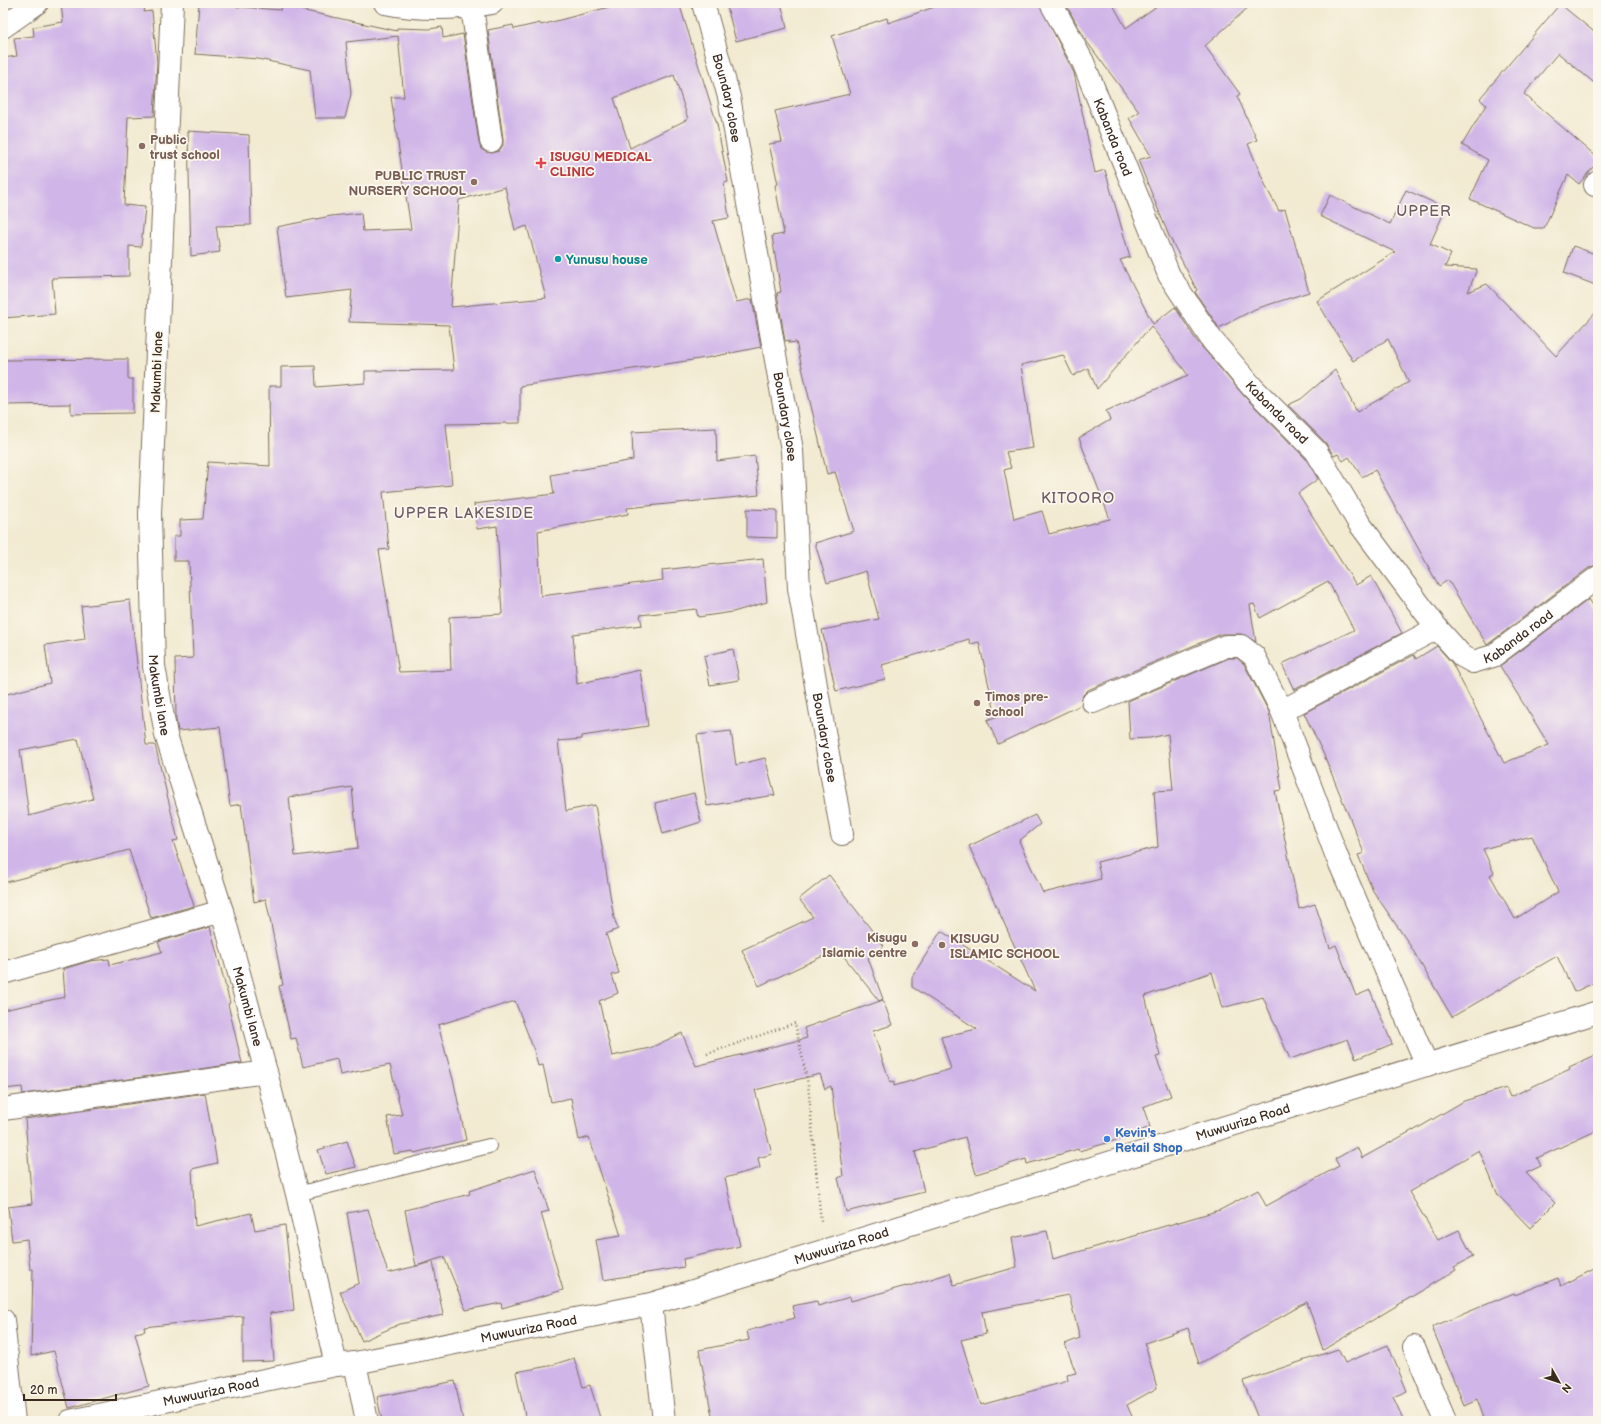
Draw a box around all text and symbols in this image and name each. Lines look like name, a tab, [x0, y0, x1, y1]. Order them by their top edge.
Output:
street label: Boundary close	[708, 52, 744, 144]
street label: Kabanda road	[1089, 96, 1135, 179]
place label: Public trust school	[149, 132, 220, 163]
marker: Public trust school	[137, 141, 147, 151]
place label: ISUGU MEDICAL CLINIC	[550, 149, 652, 180]
marker: ISUGU MEDICAL CLINIC	[535, 157, 547, 169]
place label: PUBLIC TRUST NURSERY SCHOOL	[348, 168, 467, 199]
marker: PUBLIC TRUST NURSERY SCHOOL	[469, 177, 479, 187]
district label: UPPER	[1396, 202, 1452, 221]
place label: Yunusu house	[566, 252, 648, 268]
marker: Yunusu house	[553, 254, 563, 264]
street label: Makumbi lane	[148, 330, 166, 413]
street label: Boundary close	[769, 371, 800, 462]
street label: Kabanda road	[1241, 378, 1311, 448]
district label: KITOORO	[1041, 489, 1115, 508]
district label: UPPER LAKESIDE	[394, 504, 534, 523]
street label: Kabanda road	[1482, 607, 1557, 667]
street label: Makumbi lane	[145, 654, 173, 737]
place label: Timos pre- school	[985, 689, 1049, 720]
street label: Boundary close	[808, 692, 840, 784]
marker: Timos pre- school	[972, 698, 982, 708]
place label: Kisugu Islamic centre	[822, 930, 908, 961]
place label: KISUGU ISLAMIC SCHOOL	[950, 931, 1060, 962]
marker: Kisugu Islamic centre	[910, 939, 920, 949]
marker: KISUGU ISLAMIC SCHOOL	[937, 940, 947, 950]
street label: Makumbi lane	[229, 965, 266, 1049]
street label: Muwuuriza Road	[1194, 1100, 1292, 1145]
place label: Kevin's Retail Shop	[1115, 1125, 1183, 1156]
marker: Kevin's Retail Shop	[1102, 1134, 1112, 1144]
street label: Muwuuriza Road	[793, 1224, 891, 1268]
street label: Muwuuriza Road	[479, 1312, 578, 1347]
north arrow	[1539, 1362, 1579, 1402]
street label: Muwuuriza Road	[162, 1374, 261, 1410]
scale bar	[24, 1376, 116, 1402]
text: N	[1559, 1381, 1574, 1395]
text: 20 m	[30, 1383, 57, 1398]

